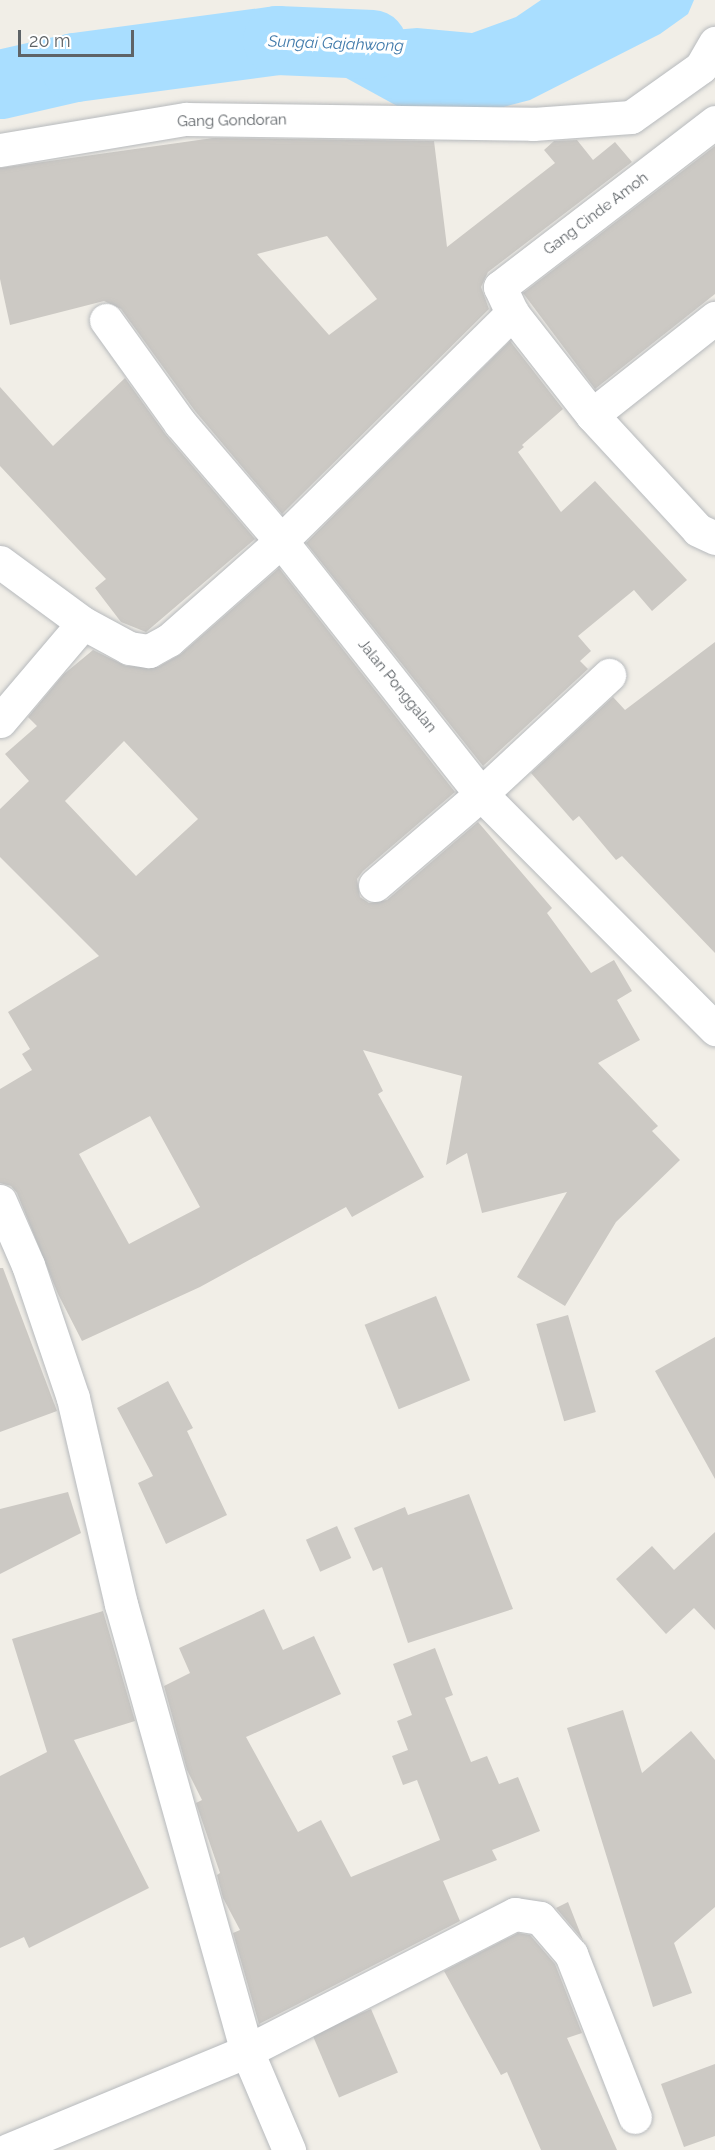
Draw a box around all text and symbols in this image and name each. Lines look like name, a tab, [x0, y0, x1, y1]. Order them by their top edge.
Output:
scale bar	[21, 18, 136, 56]
text: 20 m	[29, 30, 71, 51]
water label: Sungai Gajahwong	[268, 32, 404, 56]
street label: Gang Gondoran	[177, 111, 287, 131]
street label: Gang Cinde Amoh	[540, 169, 652, 259]
street label: Jalan Ponggalan	[354, 636, 440, 736]

